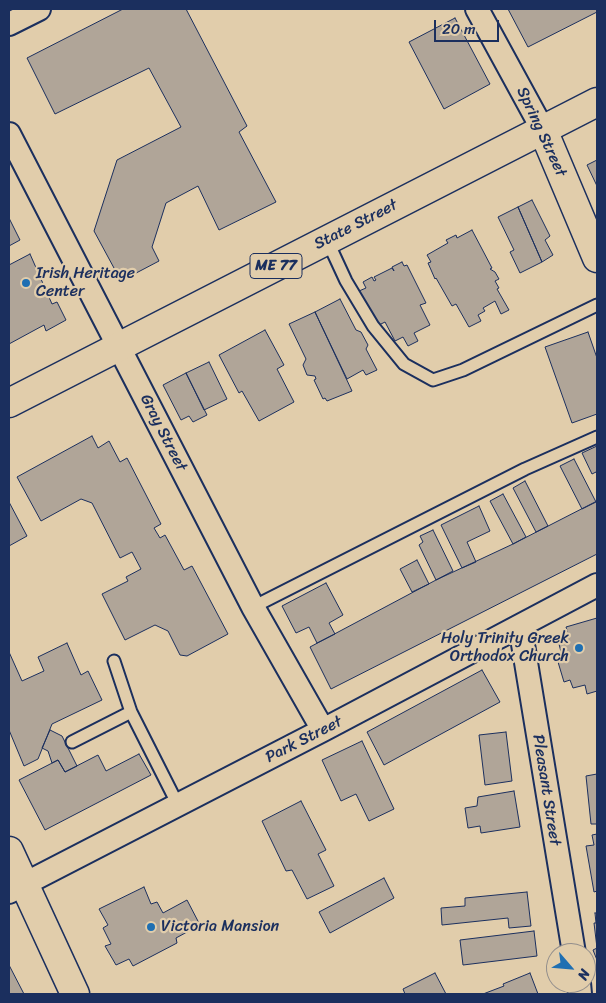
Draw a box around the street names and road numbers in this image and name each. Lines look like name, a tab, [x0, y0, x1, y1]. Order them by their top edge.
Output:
street label: Spring Street	[512, 84, 570, 180]
street label: State Street	[311, 196, 401, 254]
road number: ME 77	[250, 254, 302, 278]
street label: Gray Street	[135, 391, 191, 475]
street label: Park Street	[262, 713, 346, 767]
street label: Pleasant Street	[528, 733, 564, 847]

